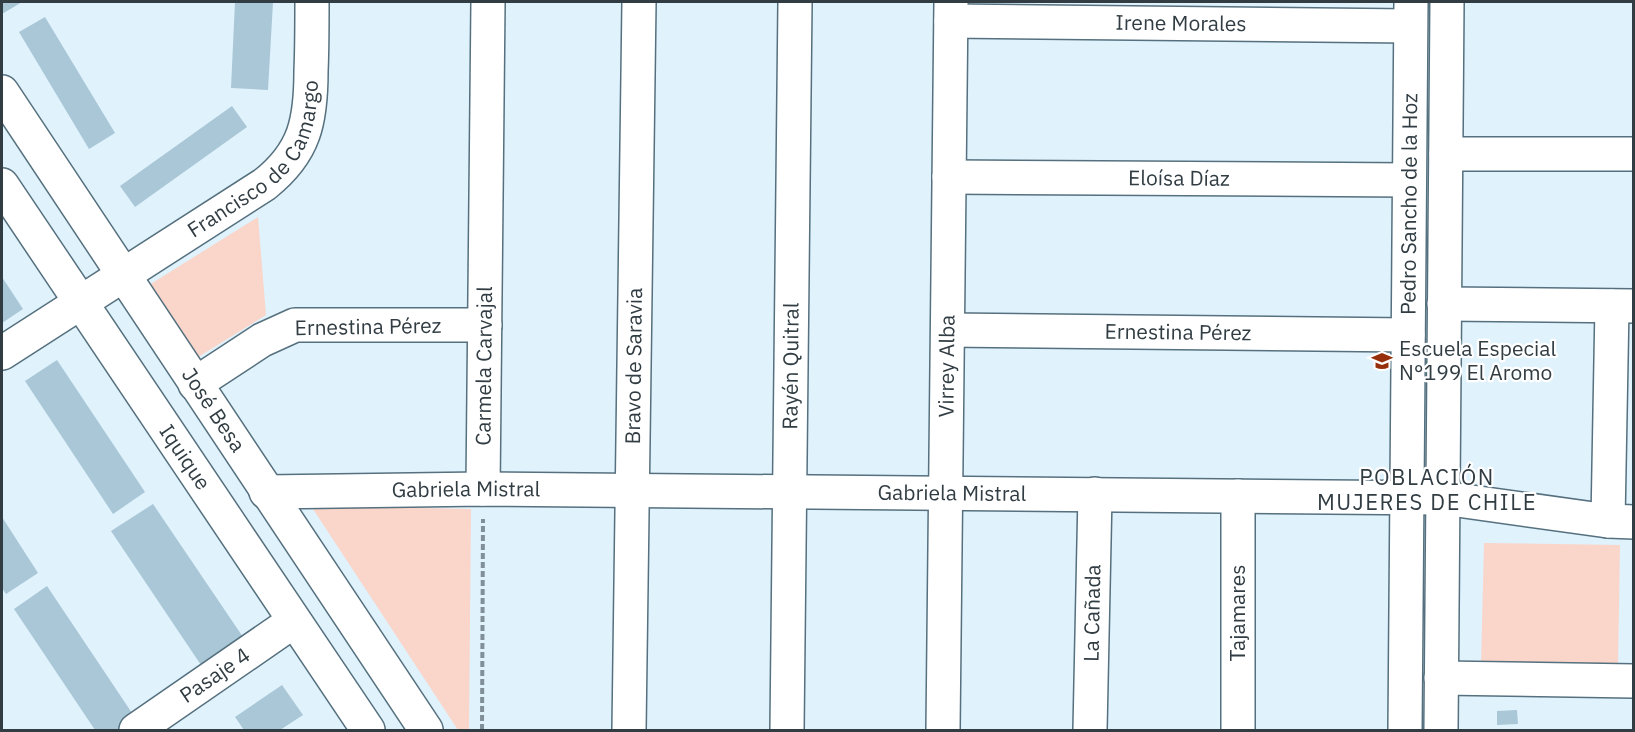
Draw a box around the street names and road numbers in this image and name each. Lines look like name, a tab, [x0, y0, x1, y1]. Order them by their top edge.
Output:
street label: Irene Morales	[1115, 8, 1247, 37]
street label: Francisco de Camargo	[182, 80, 324, 243]
street label: Pedro Sancho de la Hoz	[1393, 93, 1423, 315]
street label: Eloísa Díaz	[1128, 163, 1230, 192]
street label: Carmela Carvajal	[468, 286, 498, 446]
street label: Bravo de Saravia	[618, 287, 648, 445]
street label: Rayén Quitral	[775, 302, 805, 430]
street label: Ernestina Pérez	[294, 311, 442, 341]
street label: Virrey Alba	[931, 314, 961, 418]
street label: Ernestina Pérez	[1104, 317, 1252, 346]
street label: José Besa	[176, 362, 252, 457]
street label: Iquique	[154, 418, 218, 495]
street label: Gabriela Mistral	[391, 474, 541, 503]
street label: Gabriela Mistral	[877, 478, 1027, 507]
street label: La Cañada	[1076, 564, 1107, 662]
street label: Tajamares	[1223, 564, 1251, 662]
street label: Pasaje 4	[174, 641, 255, 709]

